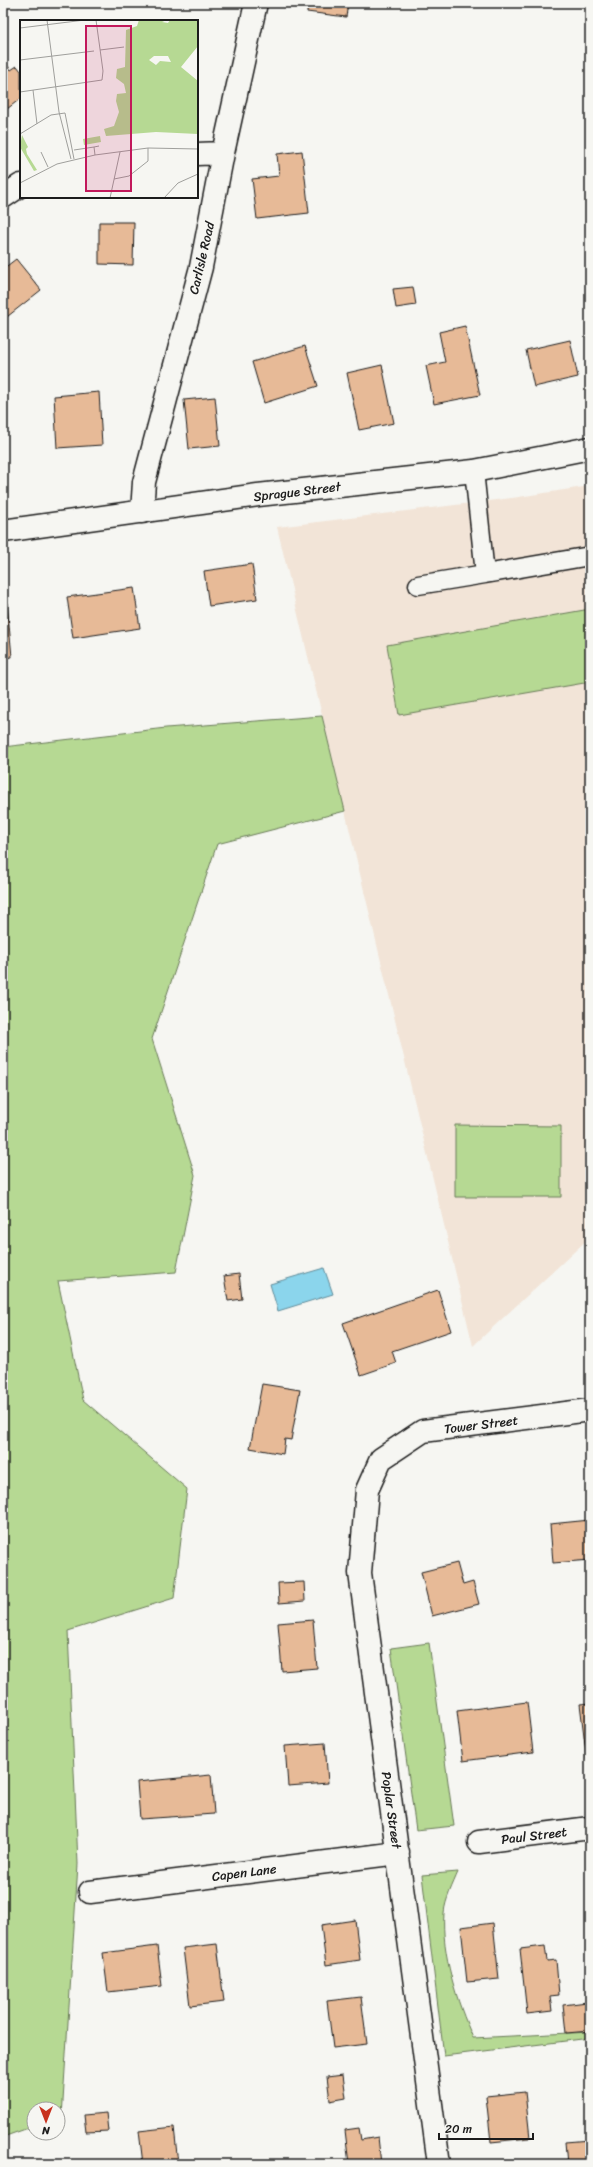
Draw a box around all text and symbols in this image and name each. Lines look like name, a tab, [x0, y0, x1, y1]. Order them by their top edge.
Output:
inset map	[20, 20, 198, 198]
street label: Carlisle Road	[182, 218, 221, 297]
street label: Sprague Street	[252, 475, 343, 508]
street label: Tower Street	[443, 1409, 520, 1440]
street label: Poplar Street	[375, 1770, 408, 1851]
street label: Paul Street	[500, 1820, 569, 1851]
street label: Capen Lane	[210, 1857, 278, 1888]
north arrow	[26, 2101, 66, 2141]
scale bar	[439, 2115, 533, 2141]
text: 20 m	[445, 2118, 472, 2140]
text: N	[42, 2121, 51, 2140]

